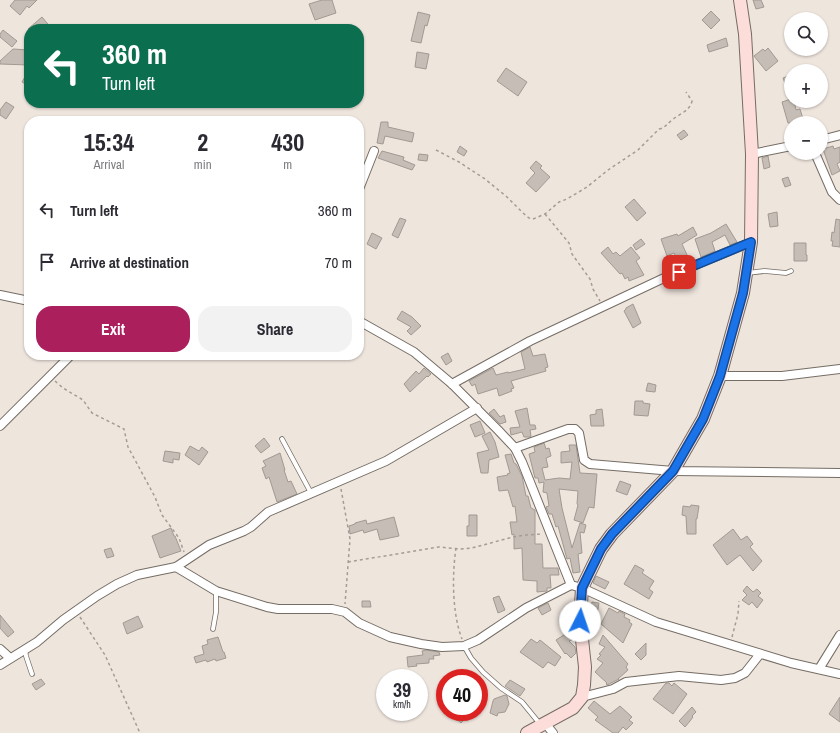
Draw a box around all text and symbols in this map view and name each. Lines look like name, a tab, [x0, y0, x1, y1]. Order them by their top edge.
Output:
map controls	[784, 12, 828, 160]
button: search	[784, 12, 828, 56]
text: 360 m	[102, 35, 167, 73]
icon: left	[36, 40, 88, 92]
button: +	[784, 64, 828, 108]
text: Turn left	[102, 71, 155, 96]
button: −	[784, 116, 828, 160]
text: 15:34	[84, 126, 134, 158]
text: 2	[197, 126, 208, 158]
text: 430	[271, 126, 304, 158]
text: Arrival	[94, 156, 124, 173]
text: min	[194, 156, 212, 173]
text: m	[283, 156, 292, 173]
icon: left	[36, 199, 58, 221]
text: Turn left	[70, 200, 118, 221]
text: 360 m	[318, 200, 352, 221]
icon: arrive	[36, 251, 58, 273]
text: Arrive at destination	[70, 252, 189, 273]
text: 70 m	[325, 252, 352, 273]
pin	[662, 255, 696, 289]
icon: arrive	[668, 261, 690, 283]
button: Exit	[36, 306, 190, 352]
button: Share	[198, 306, 352, 352]
position arrow	[559, 600, 601, 642]
speed limit sign: 40	[436, 669, 488, 721]
text: 39	[393, 676, 411, 703]
text: km/h	[393, 698, 411, 711]

